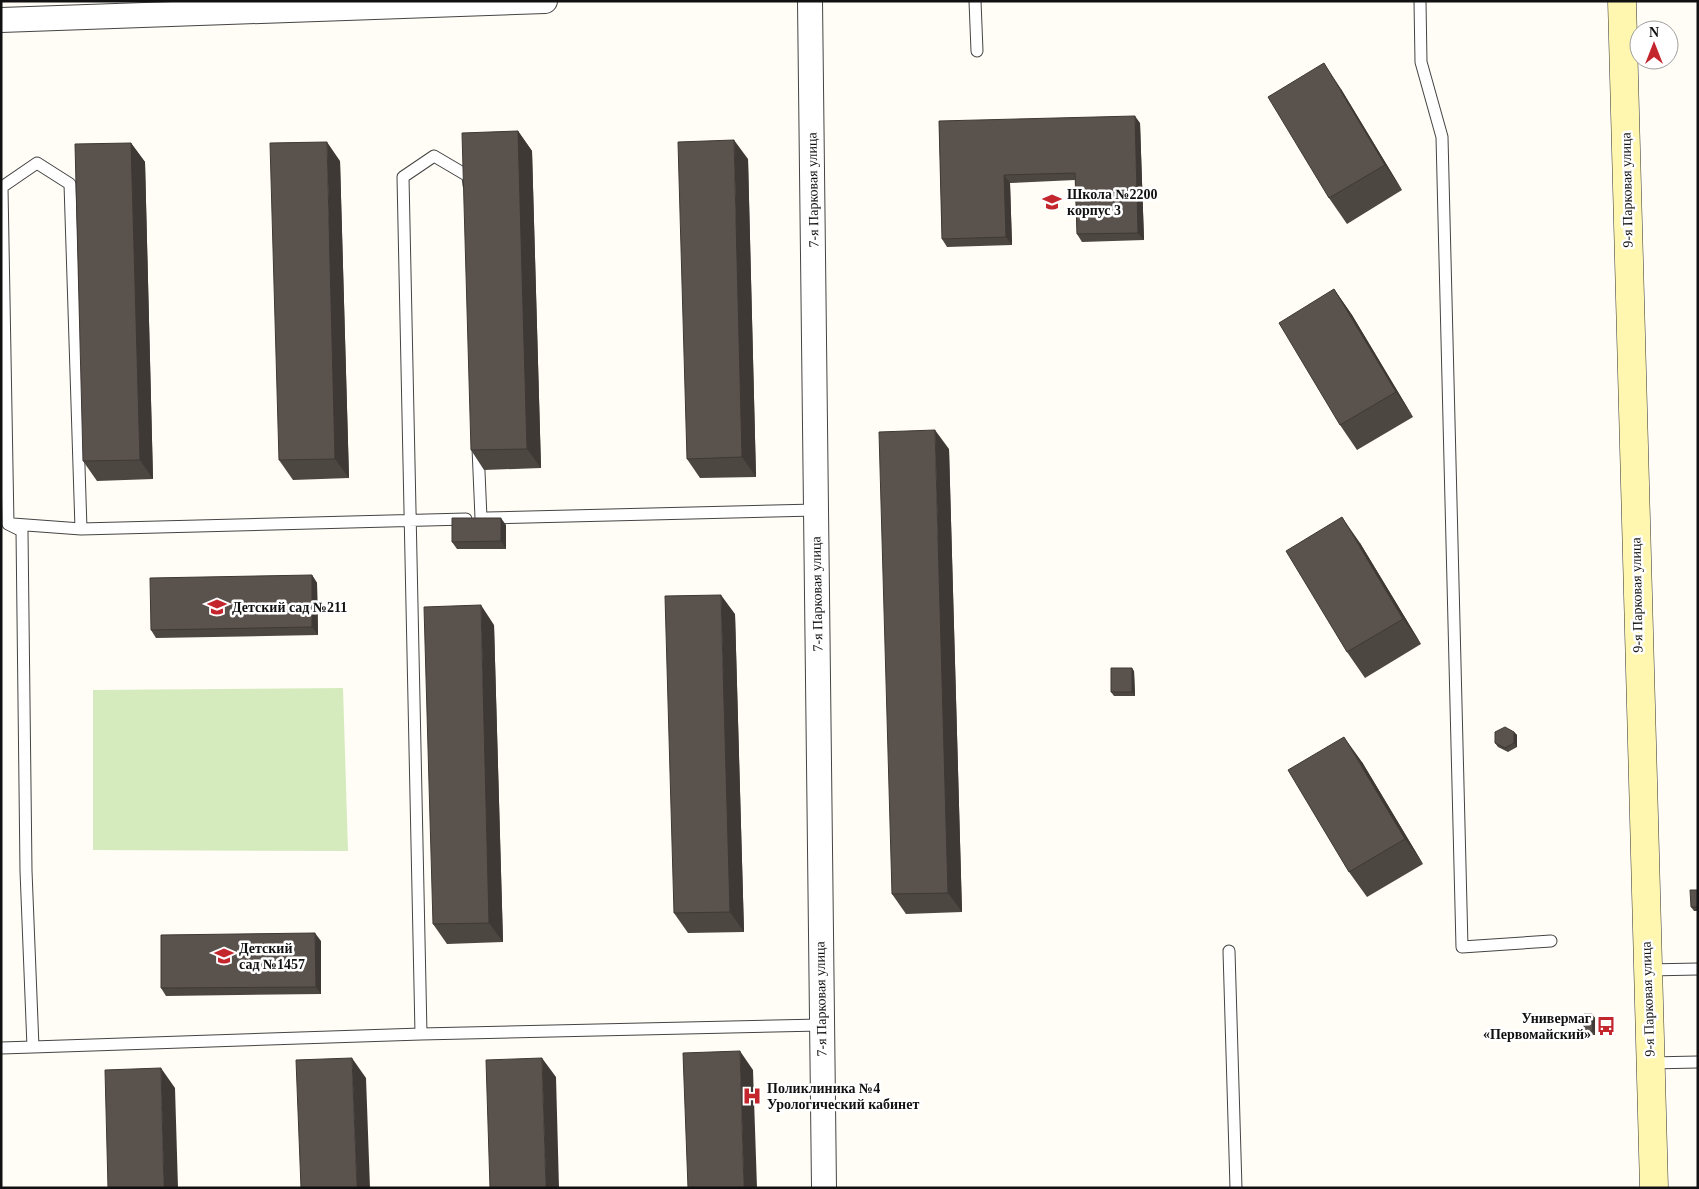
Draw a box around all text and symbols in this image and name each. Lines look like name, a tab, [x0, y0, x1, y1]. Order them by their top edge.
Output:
north arrow	[1629, 20, 1679, 70]
text: N	[1649, 25, 1659, 40]
street label: 7-я Парковая улица	[804, 132, 822, 248]
street label: 9-я Парковая улица	[1618, 132, 1636, 248]
place label: Школа №2200 корпус 3	[1067, 187, 1158, 218]
school or university icon: Школа №2200 корпус 3	[1041, 191, 1063, 213]
street label: 7-я Парковая улица	[808, 536, 826, 652]
street label: 9-я Парковая улица	[1628, 537, 1646, 653]
school or university icon: Детский сад №211	[206, 596, 228, 618]
place label: Детский сад №211	[232, 600, 347, 615]
street label: 9-я Парковая улица	[1638, 940, 1658, 1057]
place label: Детский сад №1457	[239, 941, 305, 972]
street label: 7-я Парковая улица	[812, 941, 830, 1057]
school or university icon: Детский сад №1457	[213, 945, 235, 967]
place label: Универмаг «Первомайский»	[1483, 1011, 1591, 1042]
bus stop icon: Универмаг «Первомайский»	[1595, 1015, 1617, 1037]
place label: Поликлиника №4 Урологический кабинет	[767, 1081, 919, 1112]
hospital icon: Поликлиника №4 Урологический кабинет	[741, 1085, 763, 1107]

